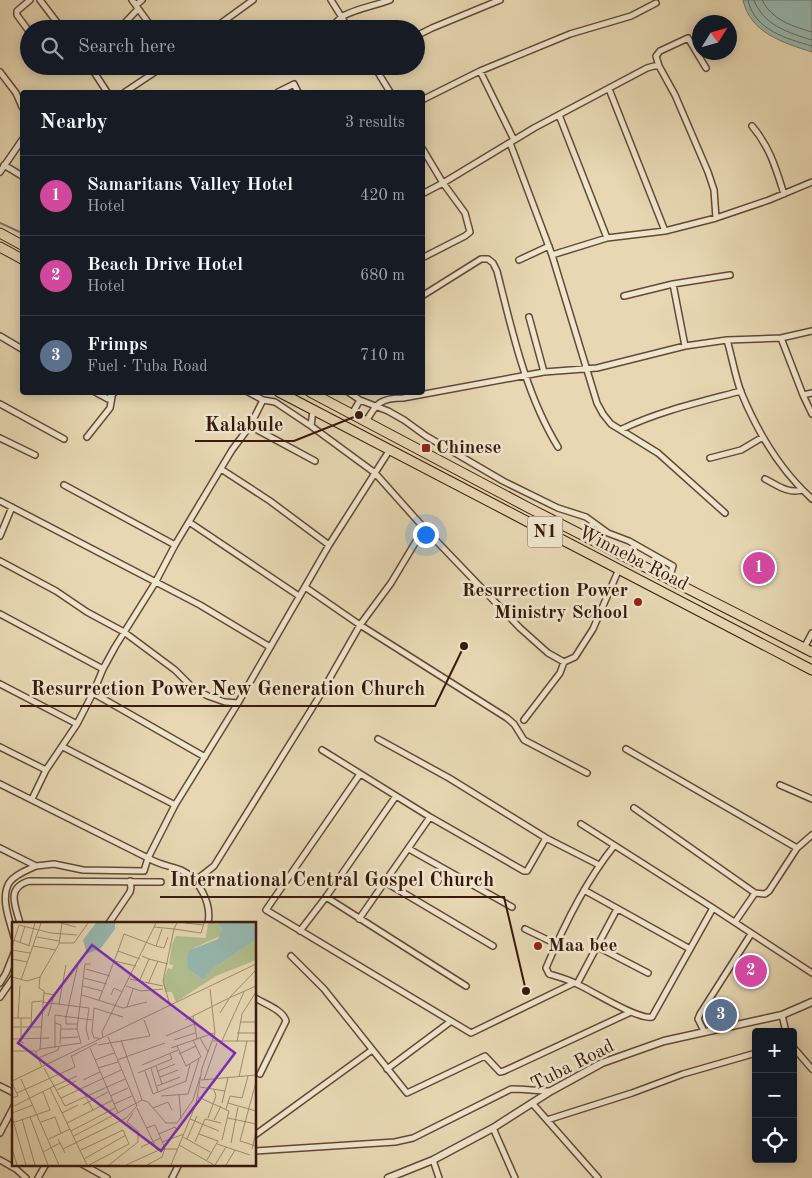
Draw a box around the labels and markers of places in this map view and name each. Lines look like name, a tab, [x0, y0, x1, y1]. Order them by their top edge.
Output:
callout: Kalabule	[195, 406, 294, 441]
place label: Chinese	[436, 439, 502, 458]
marker: Chinese	[420, 442, 432, 454]
pin: 1	[743, 549, 775, 587]
place label: Resurrection Power Ministry School	[462, 582, 628, 623]
marker: Resurrection Power Ministry School	[632, 596, 644, 608]
callout: Resurrection Power New Generation Church	[20, 671, 435, 706]
callout: International Central Gospel Church	[160, 862, 504, 897]
place label: Maa bee	[548, 937, 618, 956]
marker: Maa bee	[532, 940, 544, 952]
pin: 2	[735, 952, 767, 990]
pin: 3	[705, 996, 737, 1034]

